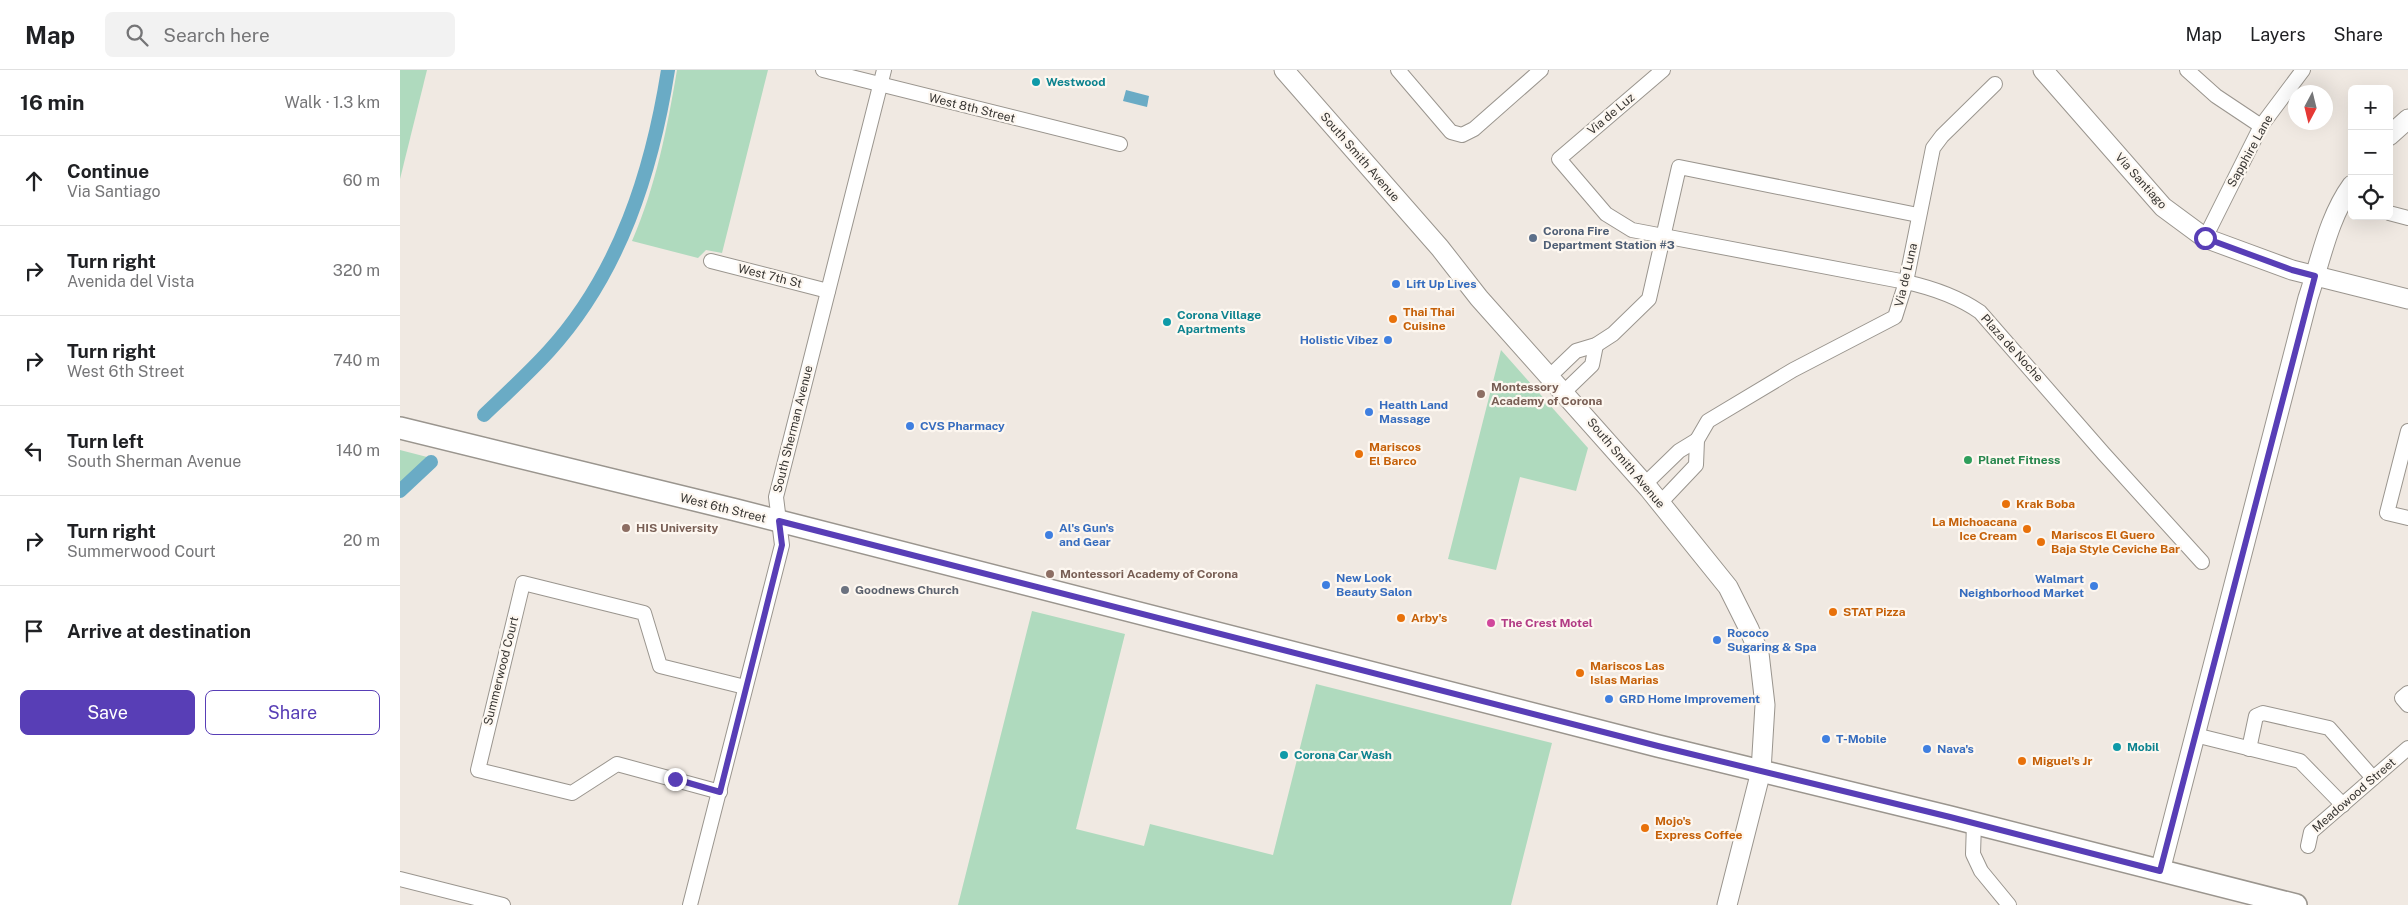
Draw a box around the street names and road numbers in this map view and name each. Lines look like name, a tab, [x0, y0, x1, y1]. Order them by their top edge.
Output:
street label: Via de Luz	[1585, 90, 1637, 138]
street label: West 8th Street	[927, 91, 1017, 126]
street label: South Smith Avenue	[1318, 110, 1403, 205]
street label: Sapphire Lane	[2224, 112, 2276, 189]
street label: Via Santiago	[2112, 150, 2170, 212]
street label: Via de Luna	[1892, 242, 1920, 308]
street label: West 7th St	[737, 261, 804, 291]
street label: Plaza de Noche	[1978, 311, 2046, 385]
street label: South Sherman Avenue	[770, 364, 816, 494]
street label: South Smith Avenue	[1584, 415, 1668, 511]
street label: West 6th Street	[679, 491, 768, 526]
street label: Summerwood Court	[481, 615, 521, 727]
street label: Meadowood Street	[2310, 755, 2399, 835]

